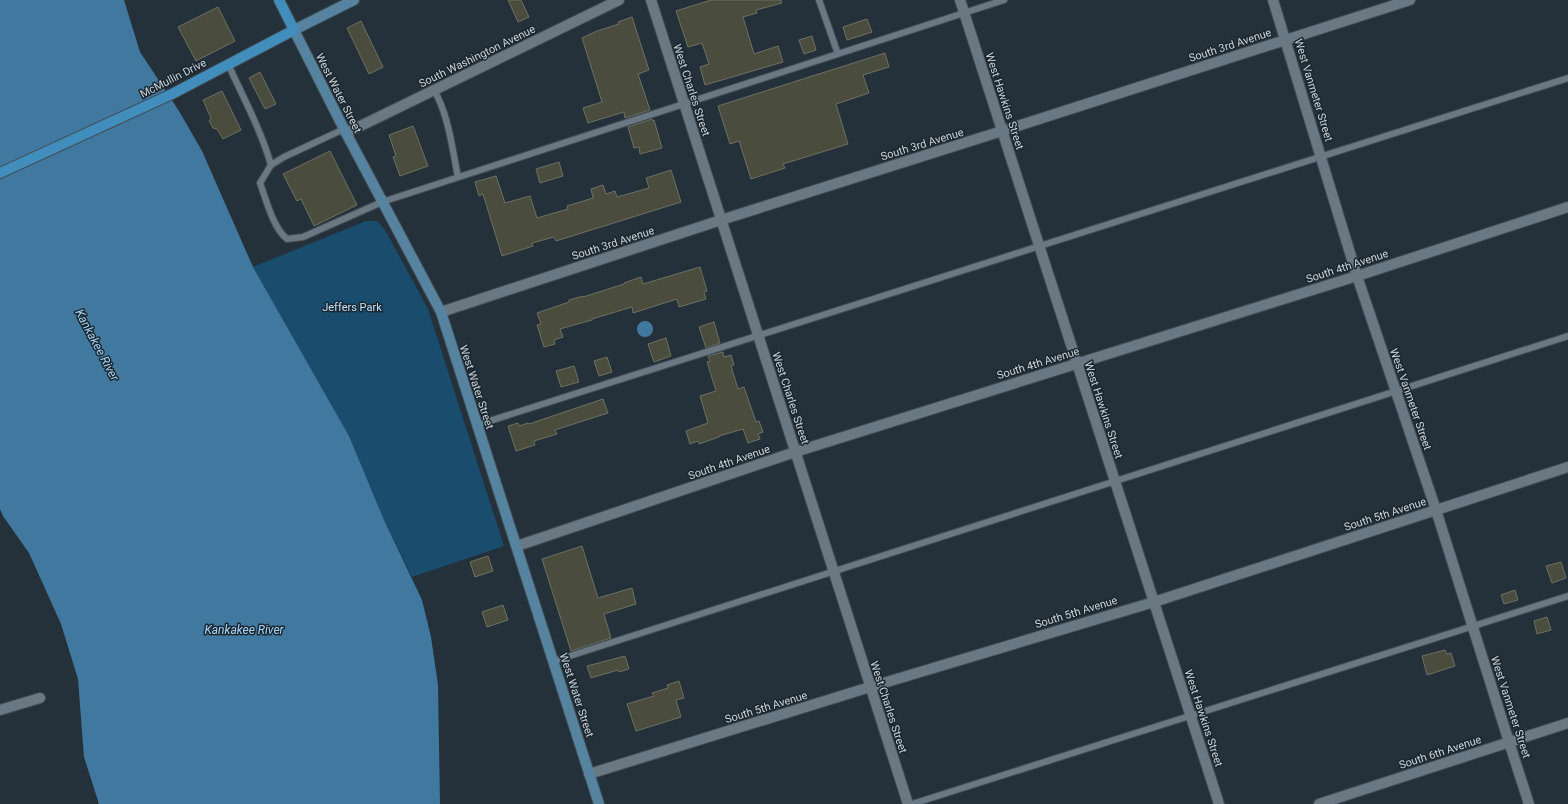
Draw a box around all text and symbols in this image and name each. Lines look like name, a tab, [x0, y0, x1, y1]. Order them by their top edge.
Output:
street label: South Washington Avenue	[417, 22, 538, 90]
street label: South 3rd Avenue	[1187, 26, 1273, 65]
street label: West Vanmeter Street	[1292, 37, 1335, 143]
street label: West Charles Street	[670, 42, 713, 138]
street label: West Water Street	[313, 51, 364, 136]
street label: West Hawkins Street	[983, 51, 1026, 152]
street label: McMullin Drive	[138, 56, 209, 101]
street label: South 3rd Avenue	[879, 126, 965, 163]
street label: South 3rd Avenue	[570, 224, 656, 263]
street label: South 4th Avenue	[1304, 247, 1390, 286]
park label: Jeffers Park	[322, 301, 382, 314]
water label: Kankakee River	[72, 307, 122, 384]
street label: West Water Street	[457, 343, 496, 431]
street label: South 4th Avenue	[995, 345, 1081, 382]
street label: West Vanmeter Street	[1387, 347, 1434, 452]
street label: West Charles Street	[769, 350, 812, 446]
street label: West Hawkins Street	[1082, 360, 1125, 461]
street label: South 4th Avenue	[686, 442, 772, 483]
street label: South 5th Avenue	[1342, 495, 1428, 534]
street label: South 5th Avenue	[1033, 594, 1119, 631]
water label: Kankakee River	[204, 623, 285, 637]
street label: West Water Street	[557, 651, 596, 739]
street label: West Vanmeter Street	[1488, 654, 1533, 760]
street label: West Charles Street	[867, 659, 910, 755]
street label: West Hawkins Street	[1182, 668, 1225, 769]
street label: South 5th Avenue	[723, 689, 809, 726]
street label: South 6th Avenue	[1397, 733, 1483, 772]

